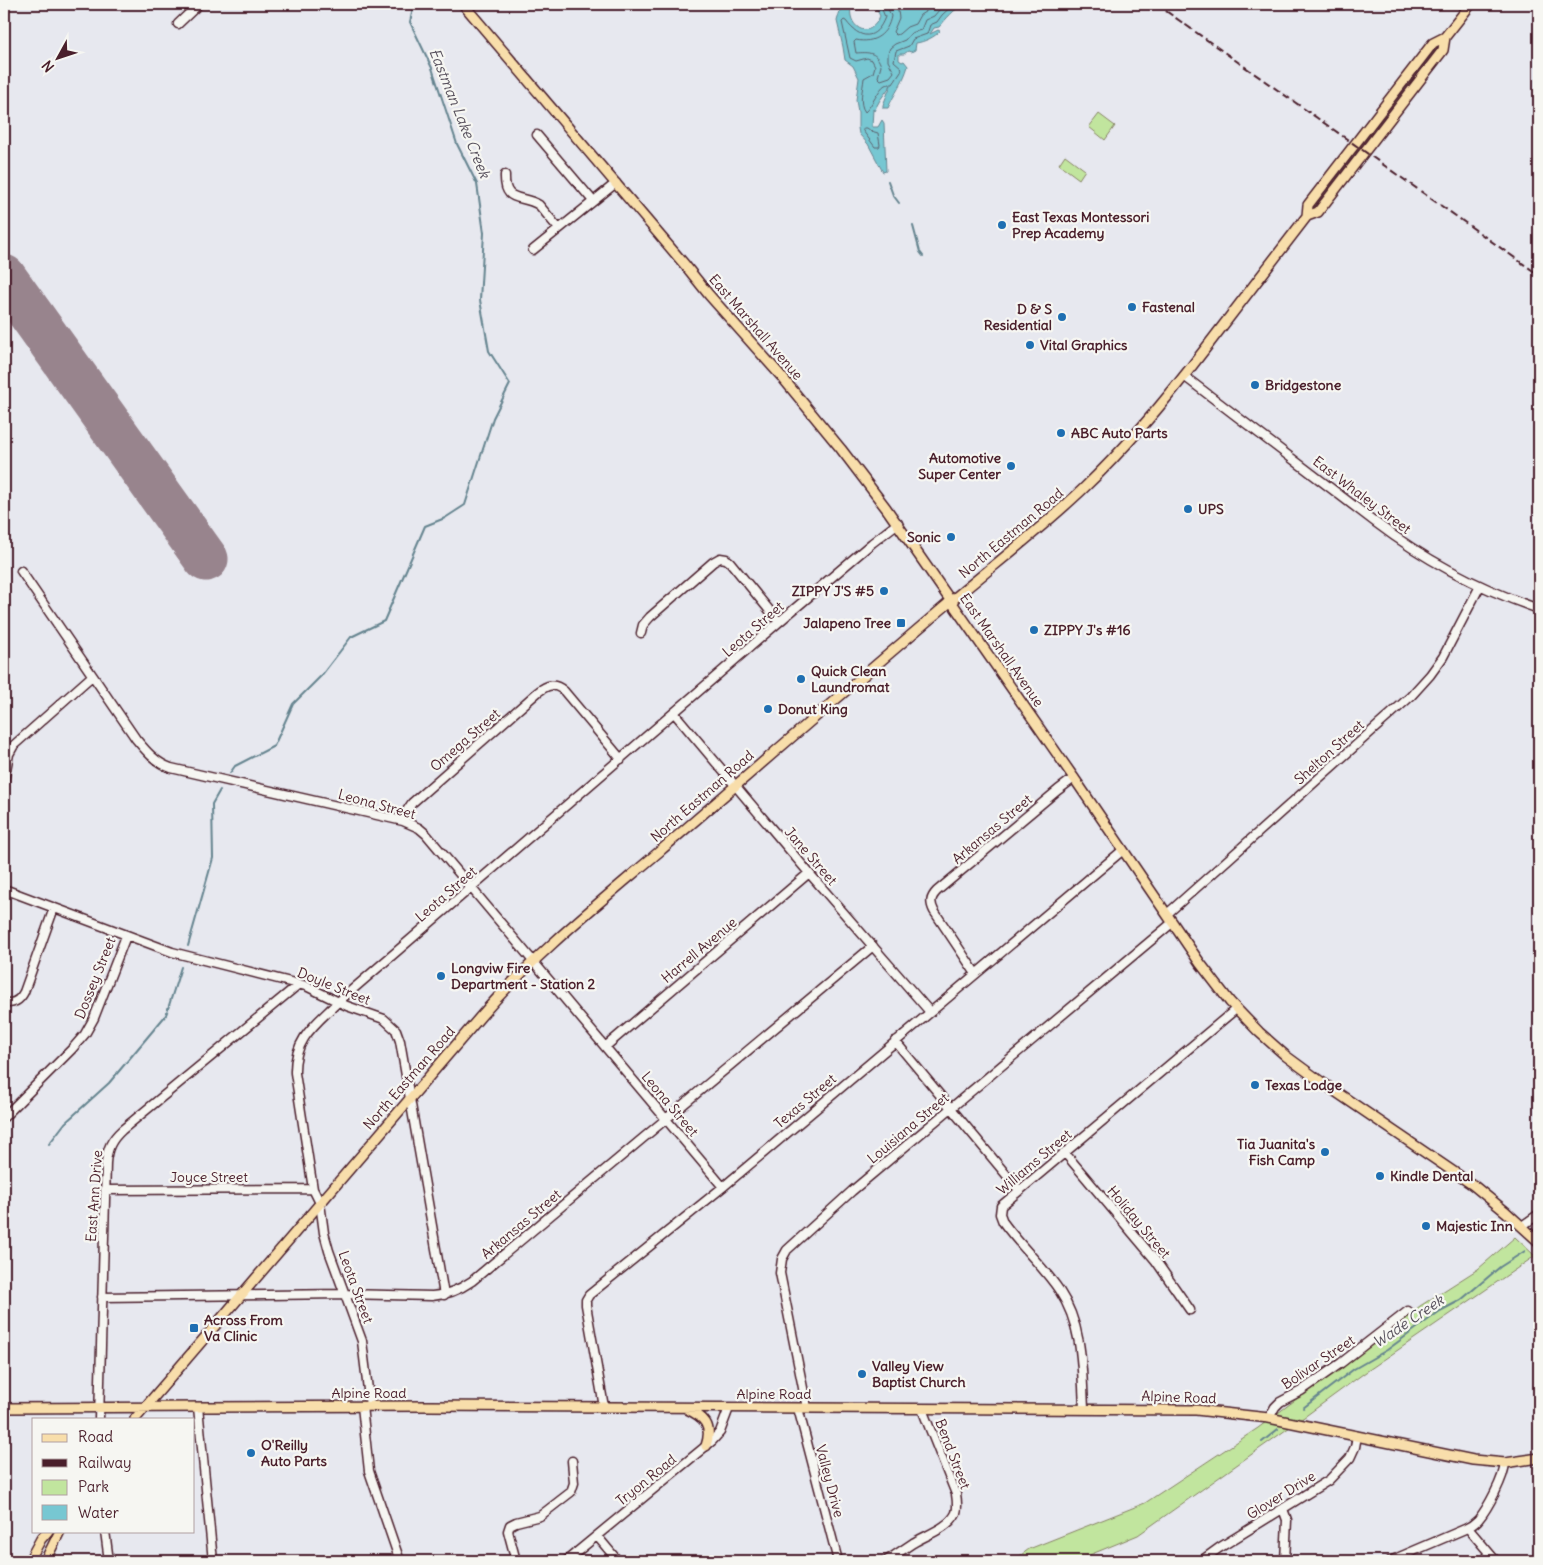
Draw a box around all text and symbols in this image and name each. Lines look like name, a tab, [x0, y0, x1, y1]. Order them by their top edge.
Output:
north arrow	[32, 32, 82, 82]
water label: Eastman Lake Creek	[425, 45, 495, 182]
text: N	[38, 57, 58, 76]
place label: East Texas Montessori Prep Academy	[1012, 208, 1149, 242]
marker: East Texas Montessori Prep Academy	[996, 219, 1008, 231]
street label: East Marshall Avenue	[705, 270, 807, 384]
place label: Fastenal	[1142, 298, 1195, 316]
place label: D & S Residential	[984, 300, 1052, 334]
marker: Fastenal	[1126, 301, 1138, 313]
marker: D & S Residential	[1056, 311, 1068, 323]
place label: Vital Graphics	[1040, 336, 1128, 354]
marker: Vital Graphics	[1024, 339, 1036, 351]
place label: Bridgestone	[1265, 376, 1342, 394]
marker: Bridgestone	[1249, 379, 1261, 391]
place label: ABC Auto Parts	[1071, 424, 1168, 442]
marker: ABC Auto Parts	[1055, 427, 1067, 439]
place label: Automotive Super Center	[918, 449, 1001, 483]
street label: East Whaley Street	[1309, 452, 1415, 538]
marker: Automotive Super Center	[1005, 460, 1017, 472]
street label: North Eastman Road	[955, 484, 1067, 582]
place label: UPS	[1198, 500, 1224, 518]
marker: UPS	[1182, 503, 1194, 515]
place label: Sonic	[907, 528, 941, 546]
marker: Sonic	[945, 531, 957, 543]
place label: ZIPPY J'S #5	[792, 582, 874, 600]
marker: ZIPPY J'S #5	[878, 585, 890, 597]
street label: East Marshall Avenue	[956, 590, 1048, 710]
street label: Leota Street	[718, 597, 788, 661]
place label: Jalapeno Tree	[803, 614, 891, 632]
marker: Jalapeno Tree	[895, 617, 907, 629]
place label: ZIPPY J's #16	[1044, 621, 1131, 639]
marker: ZIPPY J's #16	[1028, 624, 1040, 636]
place label: Quick Clean Laundromat	[811, 662, 890, 696]
marker: Quick Clean Laundromat	[795, 673, 807, 685]
place label: Donut King	[778, 700, 848, 718]
marker: Donut King	[762, 703, 774, 715]
street label: Omega Street	[426, 704, 504, 775]
street label: Shelton Street	[1290, 716, 1368, 788]
street label: North Eastman Road	[647, 746, 757, 846]
street label: Leona Street	[336, 785, 418, 823]
street label: Arkansas Street	[948, 790, 1036, 868]
street label: Jane Street	[781, 823, 841, 889]
street label: Leota Street	[411, 862, 481, 926]
street label: Harrell Avenue	[658, 913, 740, 987]
street label: Dossey Street	[70, 934, 120, 1022]
place label: Longviw Fire Department - Station 2	[451, 959, 595, 993]
street label: Doyle Street	[295, 963, 373, 1009]
marker: Longviw Fire Department - Station 2	[435, 970, 447, 982]
street label: North Eastman Road	[359, 1023, 459, 1133]
street label: Leona Street	[638, 1068, 703, 1140]
street label: Texas Street	[770, 1070, 840, 1132]
place label: Texas Lodge	[1265, 1076, 1343, 1094]
marker: Texas Lodge	[1249, 1079, 1261, 1091]
street label: Louisiana Street	[864, 1088, 953, 1167]
street label: Williams Street	[993, 1125, 1075, 1199]
place label: Tia Juanita's Fish Camp	[1237, 1135, 1316, 1169]
marker: Tia Juanita's Fish Camp	[1319, 1146, 1331, 1158]
street label: East Ann Drive	[82, 1149, 106, 1243]
place label: Kindle Dental	[1390, 1167, 1473, 1185]
street label: Joyce Street	[170, 1168, 248, 1186]
marker: Kindle Dental	[1374, 1170, 1386, 1182]
street label: Holiday Street	[1104, 1182, 1175, 1262]
street label: Arkansas Street	[477, 1185, 565, 1263]
place label: Majestic Inn	[1436, 1217, 1513, 1235]
marker: Majestic Inn	[1420, 1220, 1432, 1232]
street label: Leota Street	[335, 1248, 378, 1326]
water label: Wade Creek	[1369, 1290, 1448, 1352]
place label: Across From Va Clinic	[204, 1311, 283, 1345]
marker: Across From Va Clinic	[188, 1322, 200, 1334]
street label: Bolivar Street	[1278, 1331, 1358, 1393]
place label: Valley View Baptist Church	[872, 1357, 966, 1391]
marker: Valley View Baptist Church	[856, 1368, 868, 1380]
street label: Alpine Road	[331, 1384, 407, 1402]
street label: Alpine Road	[736, 1385, 812, 1403]
street label: Alpine Road	[1141, 1387, 1217, 1407]
street label: Bend Street	[931, 1416, 975, 1492]
legend	[32, 1418, 195, 1532]
text: Road	[78, 1427, 113, 1446]
place label: O'Reilly Auto Parts	[261, 1436, 328, 1470]
street label: Valley Drive	[812, 1443, 848, 1519]
marker: O'Reilly Auto Parts	[245, 1447, 257, 1459]
street label: Tryon Road	[612, 1450, 680, 1510]
text: Railway	[78, 1453, 132, 1472]
street label: Glover Drive	[1243, 1467, 1319, 1523]
text: Park	[78, 1477, 109, 1496]
text: Water	[78, 1503, 119, 1522]

